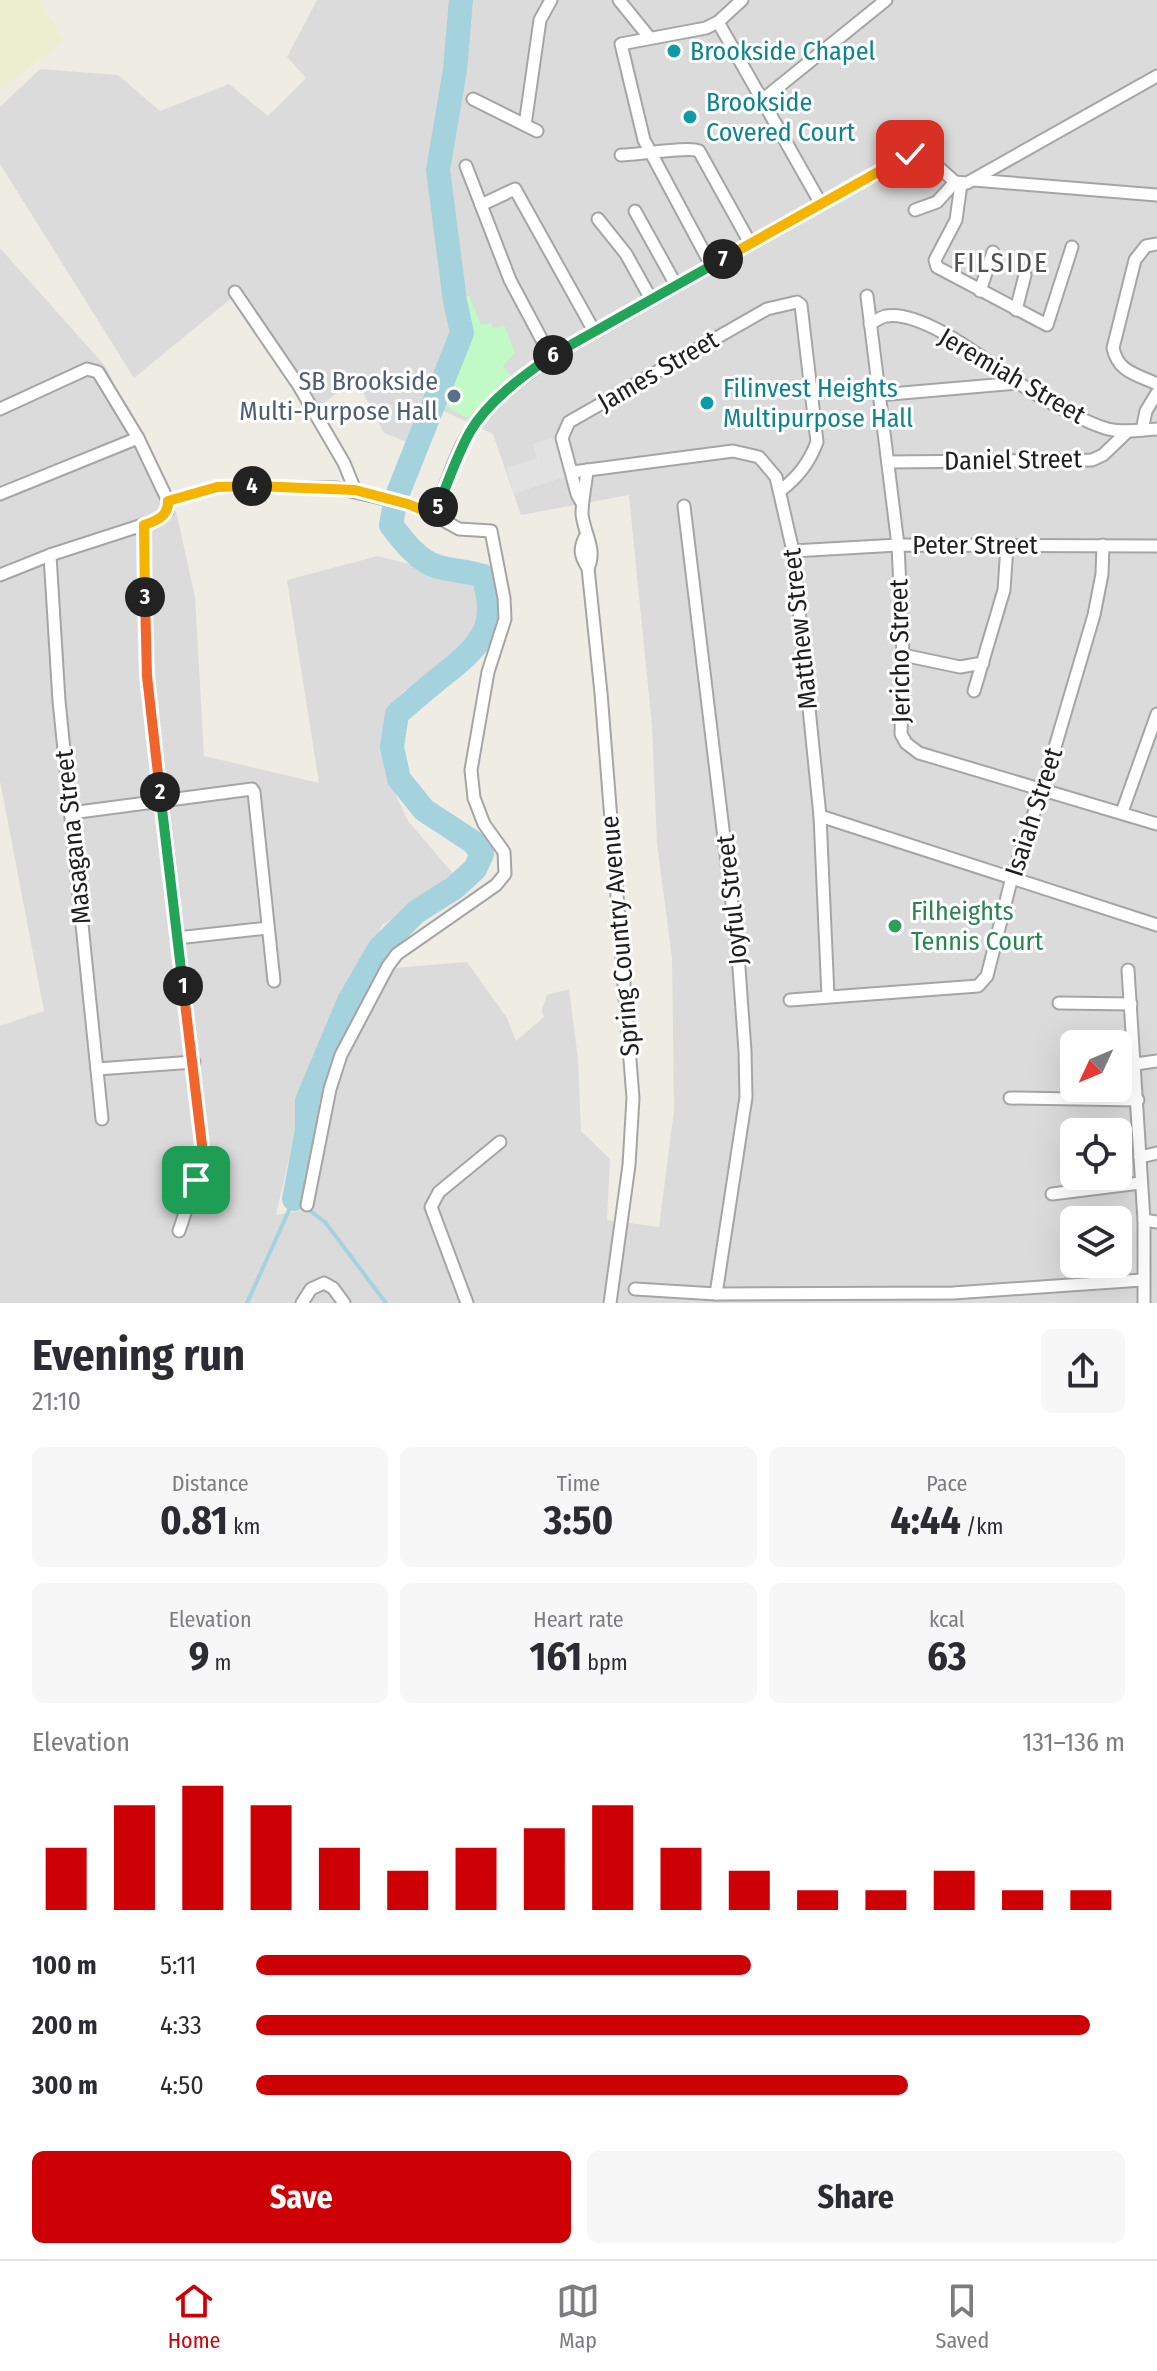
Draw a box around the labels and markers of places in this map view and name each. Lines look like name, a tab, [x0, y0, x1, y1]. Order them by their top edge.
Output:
place label: Brookside Chapel	[690, 36, 876, 67]
marker: Brookside Chapel	[665, 42, 683, 60]
place label: Brookside Covered Court	[706, 87, 856, 148]
marker: Brookside Covered Court	[681, 108, 699, 126]
pin	[876, 120, 944, 188]
pin: 7	[703, 239, 743, 279]
pin: 6	[533, 335, 573, 375]
place label: SB Brookside Multi-Purpose Hall	[239, 366, 438, 427]
place label: Filinvest Heights Multipurpose Hall	[723, 373, 913, 434]
marker: SB Brookside Multi-Purpose Hall	[445, 387, 463, 405]
marker: Filinvest Heights Multipurpose Hall	[698, 394, 716, 412]
pin: 4	[232, 466, 272, 506]
pin: 5	[418, 487, 458, 527]
pin: 3	[125, 577, 165, 617]
pin: 2	[140, 772, 180, 812]
place label: Filheights Tennis Court	[911, 896, 1044, 957]
marker: Filheights Tennis Court	[886, 917, 904, 935]
pin: 1	[163, 966, 203, 1006]
pin	[162, 1146, 230, 1214]

